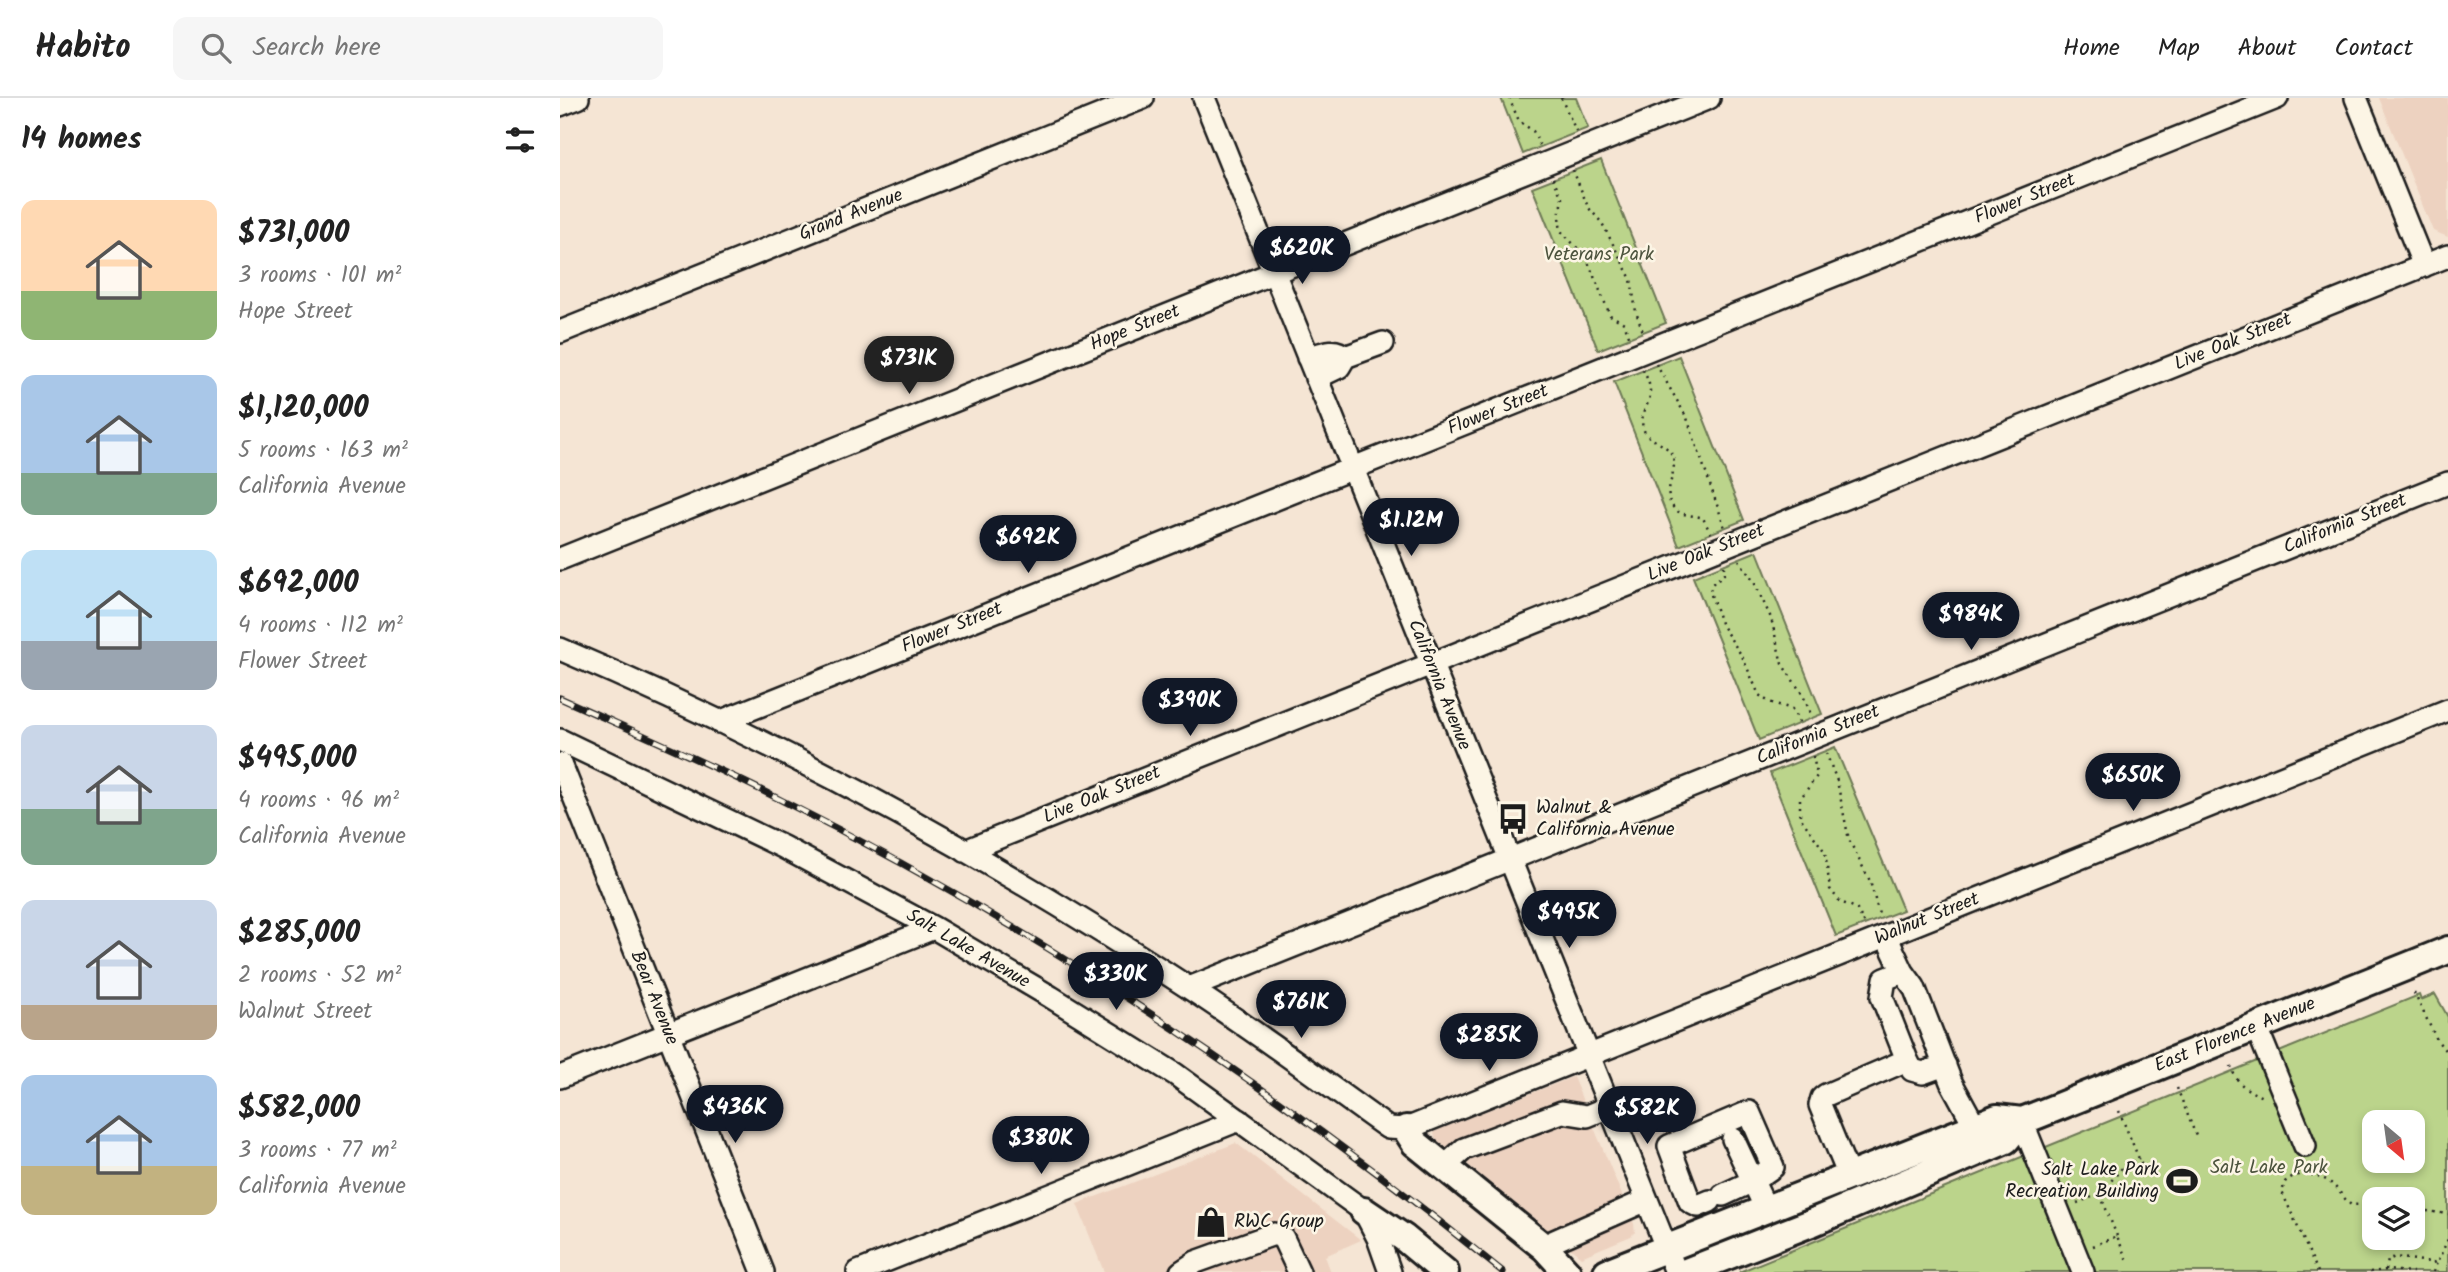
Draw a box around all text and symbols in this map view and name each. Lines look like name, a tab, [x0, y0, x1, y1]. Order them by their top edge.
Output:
search box	[173, 17, 663, 80]
text: Habito	[35, 22, 131, 75]
text: Search here	[253, 27, 381, 69]
icon: search	[197, 29, 235, 67]
text: Home	[2063, 29, 2120, 68]
text: Map	[2158, 29, 2200, 68]
text: About	[2238, 29, 2296, 68]
text: Contact	[2334, 29, 2413, 68]
text: 14 homes	[21, 116, 142, 164]
icon: filters	[501, 121, 539, 159]
street label: Flower Street	[1970, 165, 2081, 233]
street label: Grand Avenue	[794, 180, 908, 250]
text: $731,000	[238, 210, 349, 258]
pin: $620K	[1253, 226, 1351, 286]
icon: home	[77, 228, 161, 312]
text: $620K	[1269, 231, 1335, 267]
park label: Veterans Park	[1544, 240, 1654, 270]
text: 3 rooms · 101 m²	[238, 258, 401, 294]
text: Hope Street	[238, 294, 353, 330]
street label: Hope Street	[1085, 296, 1185, 360]
street label: Live Oak Street	[2170, 305, 2297, 379]
pin: $731K	[860, 336, 958, 396]
text: $731K	[880, 341, 938, 377]
street label: Flower Street	[1443, 376, 1554, 444]
text: $1,120,000	[238, 385, 369, 433]
icon: home	[77, 403, 161, 487]
text: 5 rooms · 163 m²	[238, 433, 408, 469]
text: California Avenue	[238, 469, 406, 505]
street label: California Street	[2279, 485, 2412, 562]
pin: $1.12M	[1354, 498, 1468, 558]
text: $1.12M	[1379, 503, 1443, 539]
pin: $692K	[979, 516, 1077, 575]
street label: Live Oak Street	[1643, 516, 1770, 590]
text: $692K	[996, 520, 1060, 556]
text: $692,000	[238, 560, 359, 608]
icon: home	[77, 578, 161, 662]
pin: $984K	[1922, 592, 2020, 652]
street label: Flower Street	[897, 594, 1008, 662]
text: $984K	[1938, 597, 2004, 633]
text: 4 rooms · 112 m²	[238, 608, 403, 644]
street label: California Avenue	[1399, 615, 1479, 755]
text: Flower Street	[238, 644, 367, 680]
pin: $390K	[1141, 678, 1239, 738]
text: $390K	[1158, 683, 1222, 719]
street label: California Street	[1752, 696, 1885, 773]
text: $495,000	[238, 735, 357, 783]
icon: home	[77, 753, 161, 837]
pin: $650K	[2084, 754, 2182, 813]
street label: Live Oak Street	[1039, 758, 1166, 832]
text: $650K	[2101, 758, 2165, 794]
text: 4 rooms · 96 m²	[238, 783, 399, 819]
place label: Walnut & California Avenue	[1536, 793, 1675, 845]
bus stop icon: Walnut & California Avenue	[1496, 802, 1530, 836]
text: California Avenue	[238, 819, 406, 855]
street label: Walnut Street	[1870, 884, 1985, 954]
pin: $495K	[1520, 890, 1618, 950]
text: $495K	[1537, 895, 1601, 931]
street label: Salt Lake Avenue	[900, 901, 1036, 997]
text: $285,000	[238, 910, 360, 958]
icon: home	[77, 928, 161, 1012]
street label: Bear Avenue	[621, 946, 687, 1050]
pin: $330K	[1067, 953, 1165, 1012]
text: $330K	[1084, 957, 1148, 993]
text: 2 rooms · 52 m²	[238, 958, 401, 994]
pin: $761K	[1252, 981, 1350, 1040]
text: $761K	[1272, 985, 1330, 1021]
street label: East Florence Avenue	[2150, 989, 2321, 1081]
text: Walnut Street	[238, 994, 372, 1030]
pin: $285K	[1440, 1014, 1538, 1073]
text: $285K	[1456, 1018, 1522, 1054]
text: $582,000	[238, 1085, 360, 1133]
pin: $436K	[686, 1086, 784, 1145]
pin: $582K	[1598, 1086, 1696, 1146]
text: $436K	[702, 1090, 768, 1126]
text: $582K	[1614, 1091, 1680, 1127]
icon: home	[77, 1103, 161, 1187]
north arrow	[2362, 1110, 2426, 1172]
map controls	[2362, 1110, 2425, 1250]
pin: $380K	[992, 1116, 1090, 1176]
text: $380K	[1008, 1121, 1074, 1157]
text: 3 rooms · 77 m²	[238, 1133, 397, 1169]
park label: Salt Lake Park	[2210, 1153, 2328, 1183]
place label: Salt Lake Park Recreation Building	[2005, 1155, 2159, 1207]
sports icon: Salt Lake Park Recreation Building	[2165, 1164, 2199, 1198]
text: California Avenue	[238, 1169, 406, 1205]
button: layers	[2362, 1187, 2425, 1250]
shop icon: RWC Group	[1194, 1205, 1228, 1239]
place label: RWC Group	[1234, 1207, 1324, 1237]

